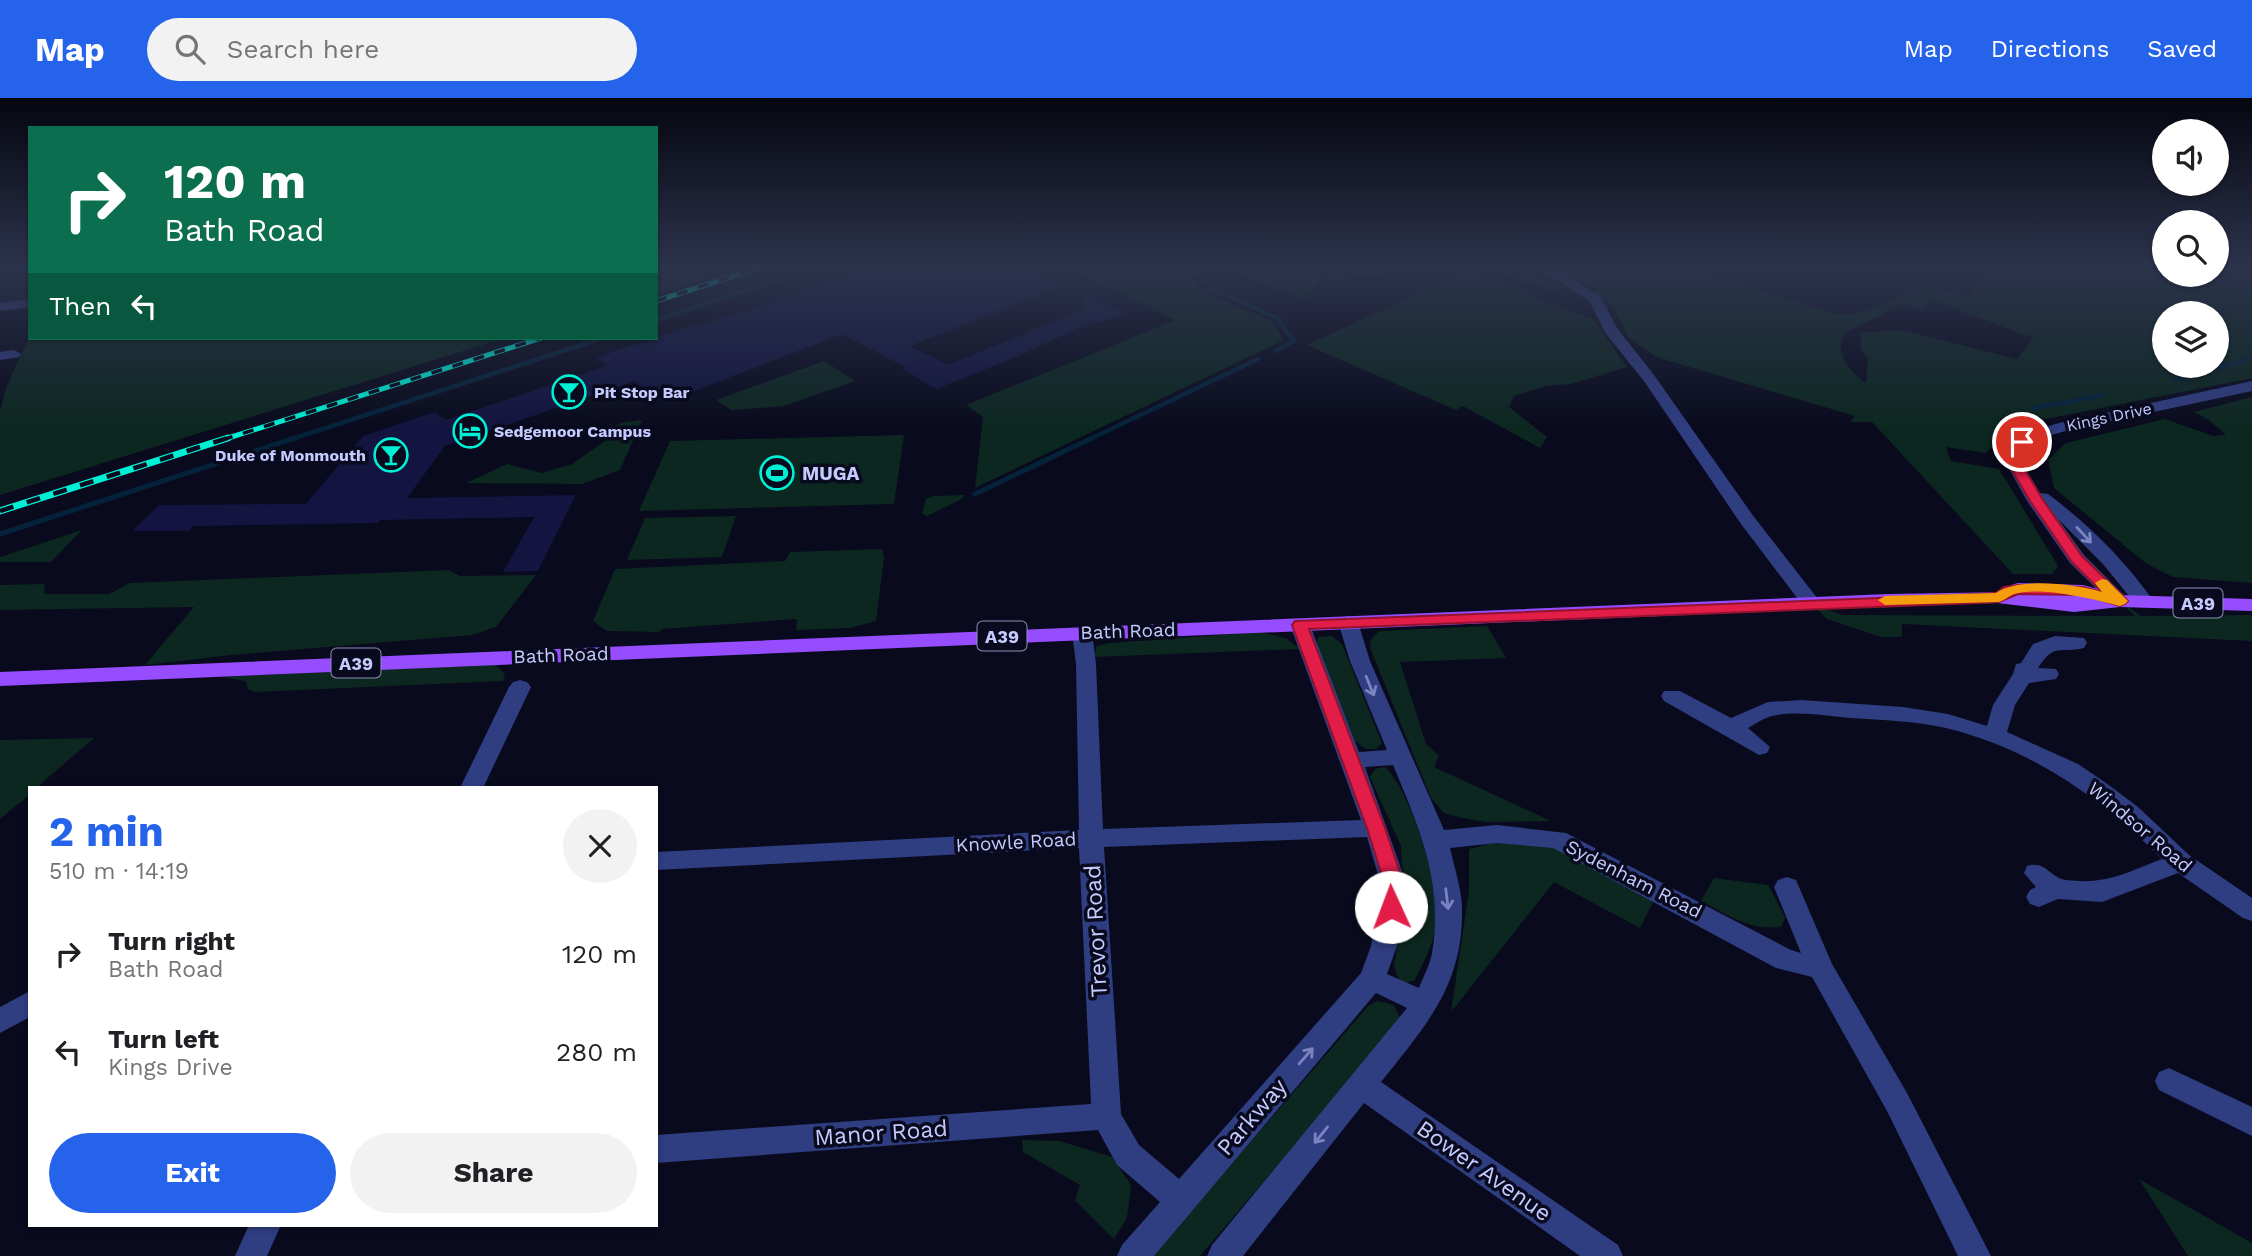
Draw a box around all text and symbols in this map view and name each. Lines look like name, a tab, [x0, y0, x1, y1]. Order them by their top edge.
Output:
search box	[147, 18, 637, 81]
text: Map	[35, 30, 105, 69]
icon: search	[171, 30, 209, 68]
text: Search here	[227, 34, 379, 64]
text: Map	[1904, 35, 1953, 63]
text: Directions	[1991, 35, 2109, 63]
text: Saved	[2147, 35, 2217, 63]
map controls	[2152, 119, 2229, 378]
button: sound	[2152, 119, 2229, 196]
text: 120 m	[164, 152, 306, 210]
icon: right	[49, 154, 140, 245]
button: search	[2152, 210, 2229, 287]
text: Bath Road	[164, 211, 325, 249]
icon: left	[125, 287, 163, 325]
text: Then	[49, 291, 111, 321]
button: layers	[2152, 301, 2229, 378]
bar icon: Pit Stop Bar	[550, 373, 588, 411]
place label: Pit Stop Bar	[594, 383, 690, 402]
street label: Kings Drive	[2065, 399, 2153, 435]
hotel icon: Sedgemoor Campus	[451, 412, 489, 450]
pin	[1992, 412, 2052, 472]
place label: Sedgemoor Campus	[494, 422, 651, 441]
icon: arrive	[2003, 423, 2041, 461]
bar icon: Duke of Monmouth	[372, 436, 410, 474]
place label: Duke of Monmouth	[215, 446, 366, 465]
sports icon: MUGA	[758, 454, 796, 492]
place label: MUGA	[802, 462, 860, 485]
one-way arrow	[2076, 526, 2093, 543]
road number: A39	[2174, 588, 2222, 618]
street label: Bath Road	[1080, 618, 1176, 644]
road number: A39	[978, 622, 1026, 650]
street label: Bath Road	[513, 642, 609, 668]
road number: A39	[332, 648, 380, 678]
one-way arrow	[1365, 675, 1378, 697]
street label: Windsor Road	[2083, 777, 2197, 877]
text: 2 min	[49, 807, 164, 856]
button: close	[563, 809, 637, 883]
street label: Knowle Road	[955, 827, 1077, 857]
street label: Sydenham Road	[1562, 835, 1706, 923]
text: 510 m · 14:19	[49, 858, 189, 885]
street label: Trevor Road	[1079, 864, 1113, 998]
position arrow	[1354, 870, 1428, 944]
one-way arrow	[1441, 887, 1454, 910]
text: Turn right	[108, 926, 235, 956]
icon: right	[49, 935, 87, 973]
text: 120 m	[562, 939, 637, 969]
text: Bath Road	[108, 956, 223, 983]
text: Turn left	[108, 1024, 219, 1054]
icon: left	[49, 1033, 87, 1071]
text: 280 m	[556, 1037, 637, 1067]
one-way arrow	[1298, 1047, 1314, 1065]
text: Kings Drive	[108, 1054, 233, 1081]
street label: Parkway	[1211, 1073, 1293, 1161]
street label: Manor Road	[814, 1115, 948, 1151]
street label: Bower Avenue	[1412, 1115, 1556, 1227]
one-way arrow	[1314, 1125, 1329, 1143]
button: Exit	[49, 1133, 336, 1213]
button: Share	[350, 1133, 637, 1213]

